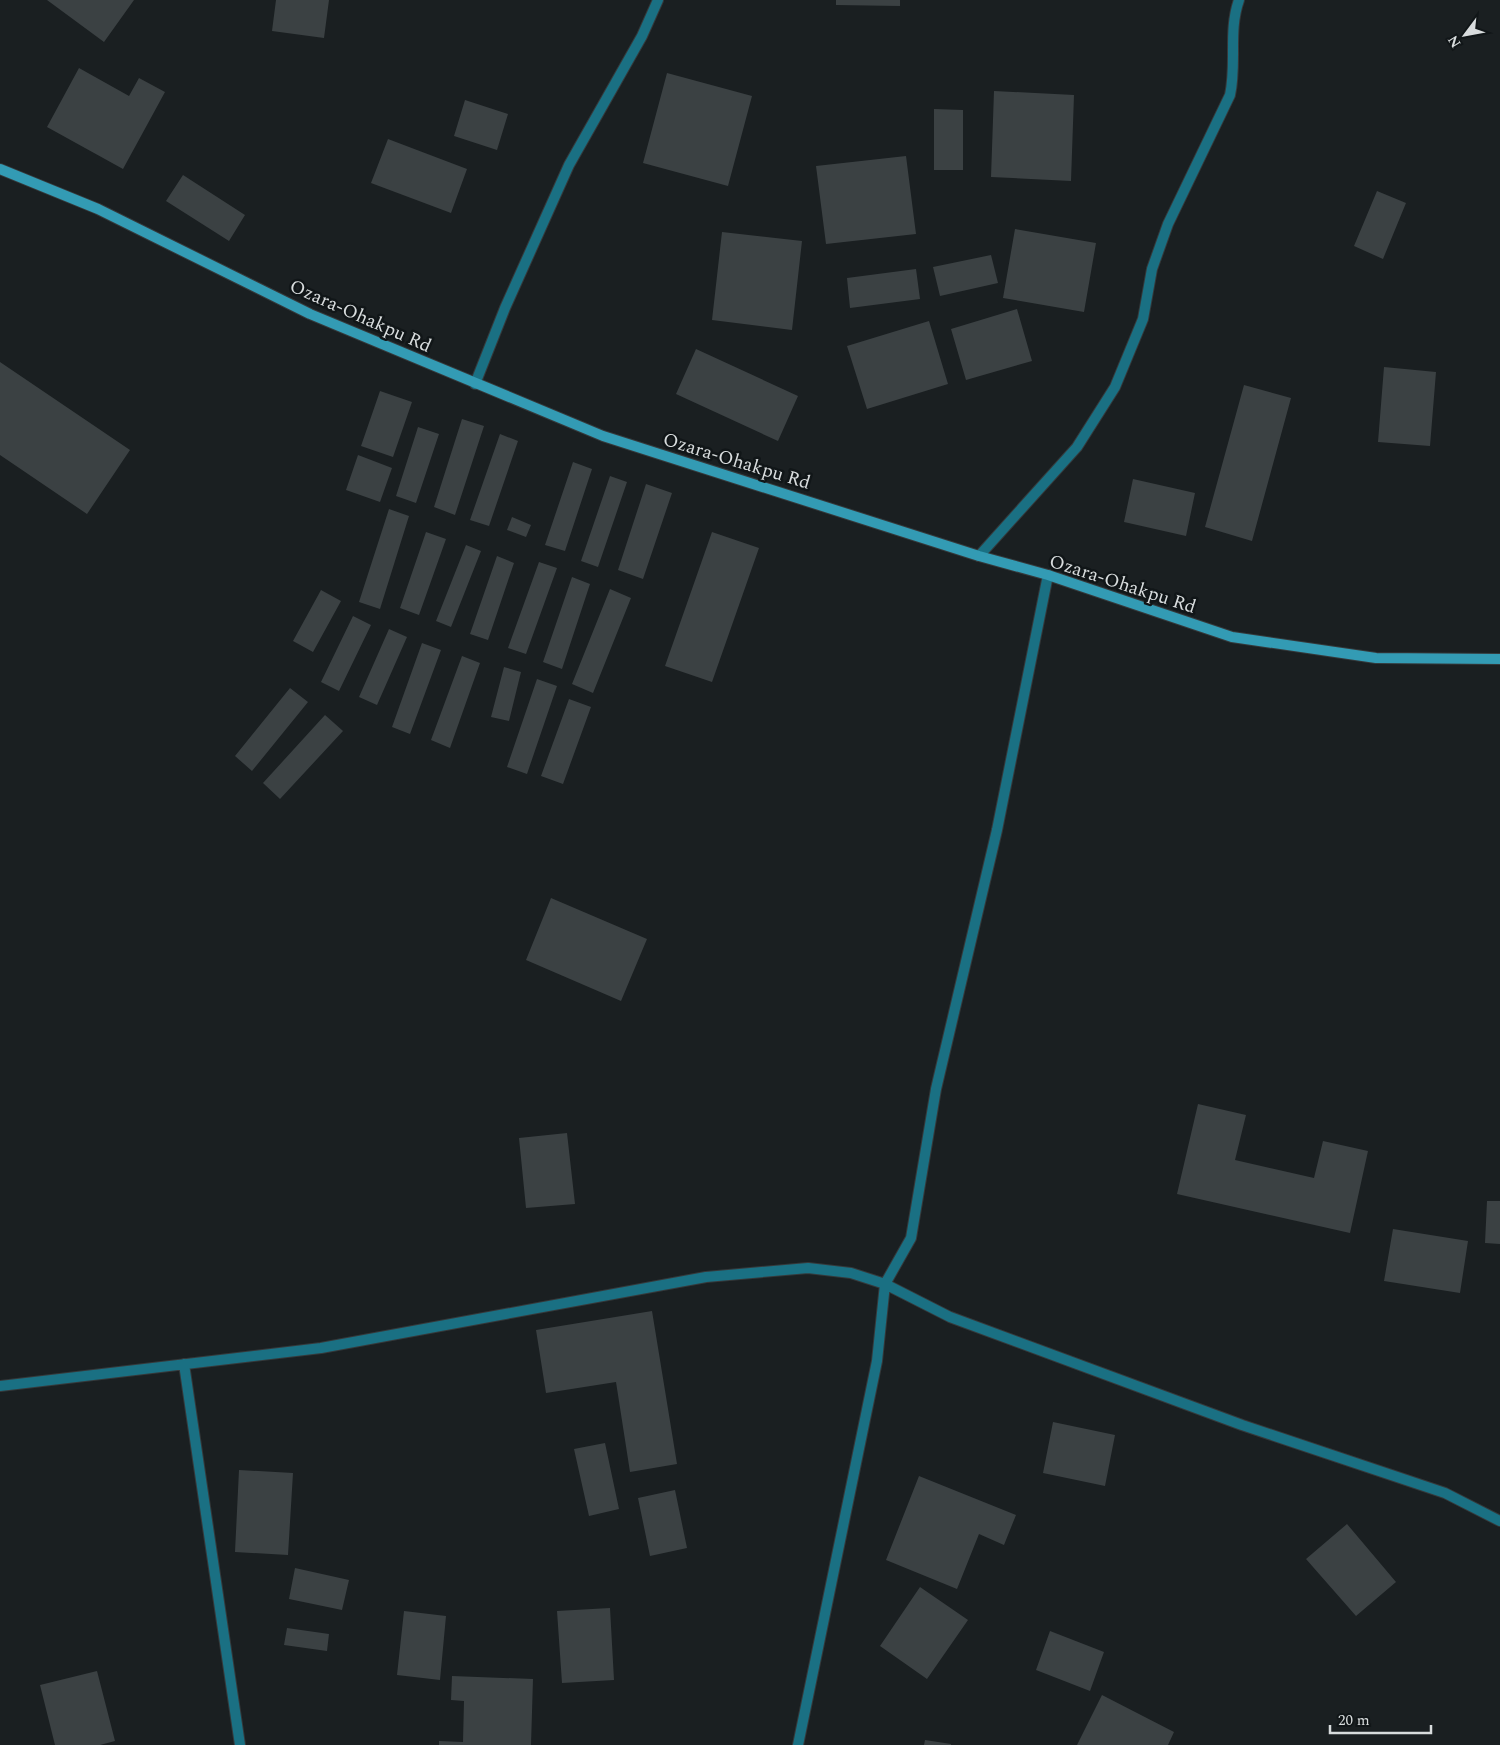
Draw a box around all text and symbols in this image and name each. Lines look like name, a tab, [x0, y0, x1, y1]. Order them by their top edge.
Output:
north arrow	[1440, 10, 1490, 60]
text: N	[1442, 31, 1466, 52]
street label: Ozara-Ohakpu Rd	[285, 272, 436, 361]
street label: Ozara-Ohakpu Rd	[659, 425, 814, 498]
street label: Ozara-Ohakpu Rd	[1045, 547, 1200, 622]
scale bar	[1330, 1702, 1431, 1734]
text: 20 m	[1338, 1709, 1370, 1732]

